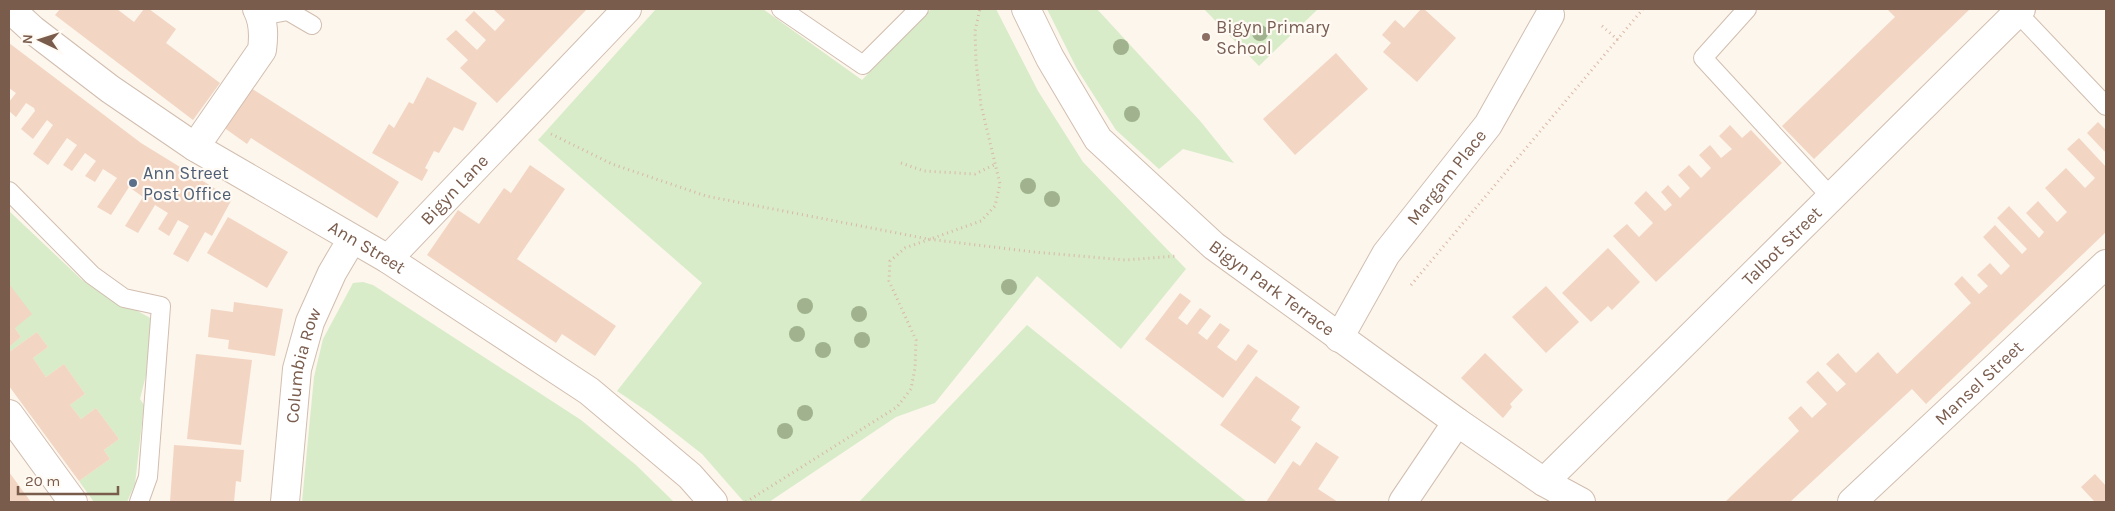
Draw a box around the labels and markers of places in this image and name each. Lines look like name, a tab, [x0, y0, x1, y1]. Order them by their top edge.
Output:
place label: Bigyn Primary School	[1216, 16, 1331, 59]
marker: Bigyn Primary School	[1200, 31, 1212, 43]
place label: Ann Street Post Office	[143, 162, 231, 205]
marker: Ann Street Post Office	[127, 177, 139, 189]

